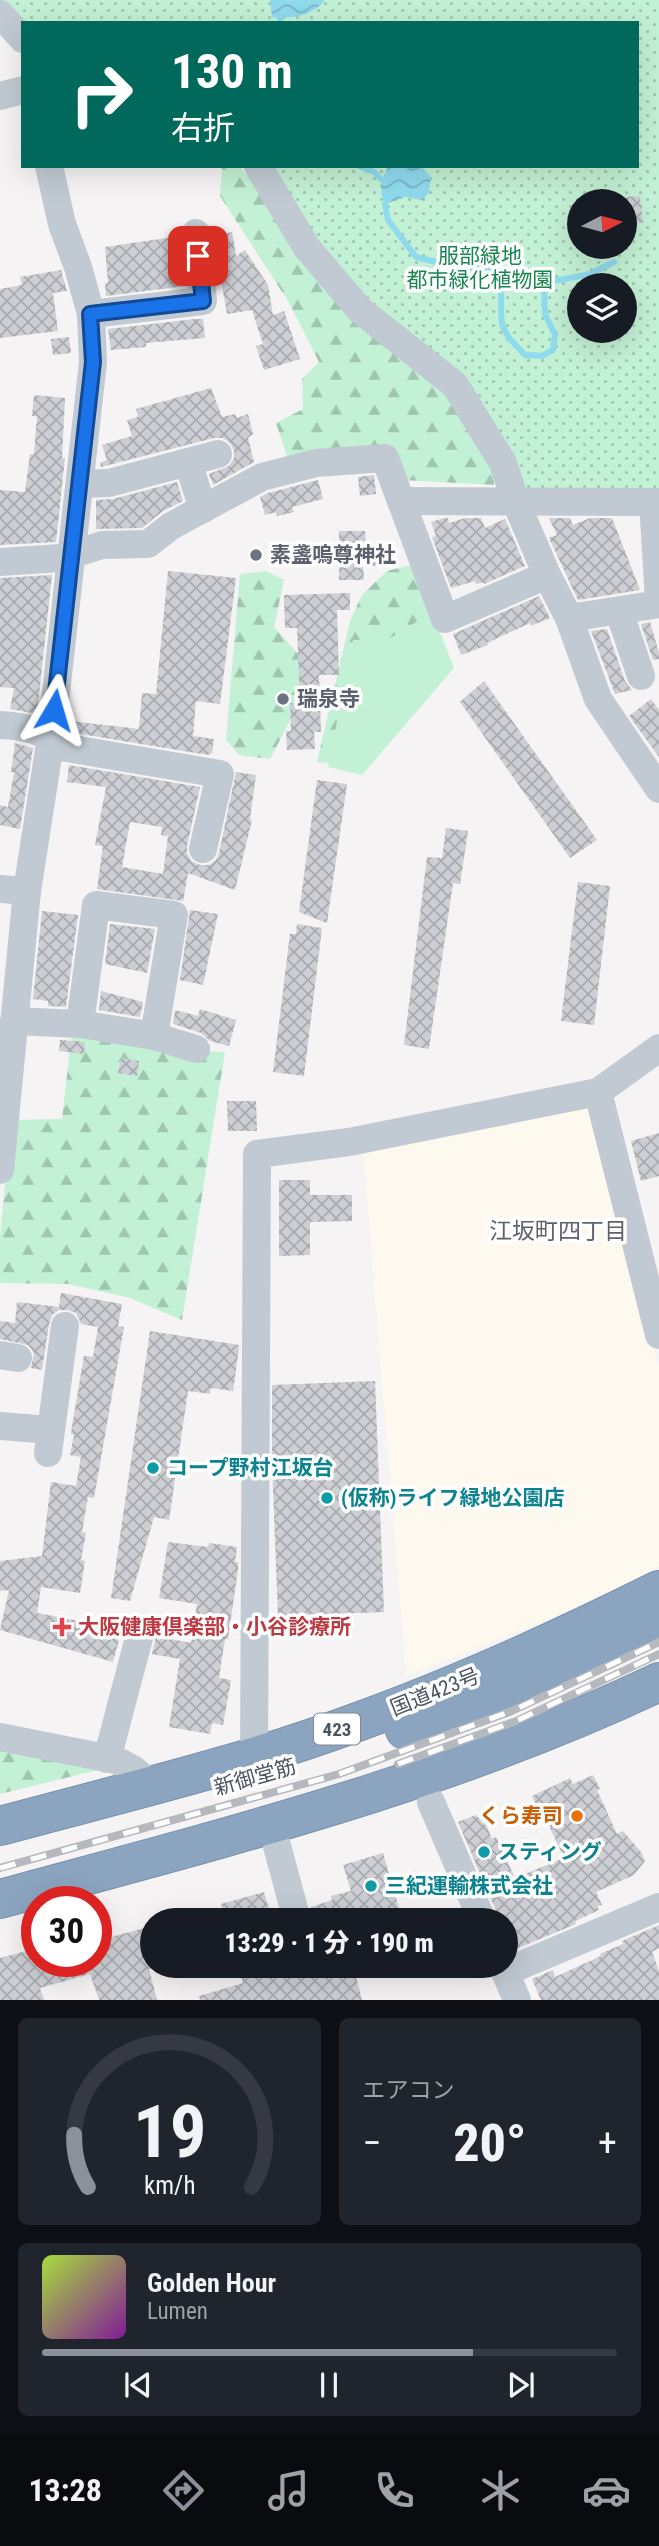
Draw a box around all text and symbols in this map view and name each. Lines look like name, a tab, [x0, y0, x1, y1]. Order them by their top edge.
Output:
text: 130 m	[171, 43, 293, 100]
icon: right	[56, 49, 147, 140]
text: 右折	[171, 109, 235, 147]
north arrow	[567, 189, 637, 259]
map controls	[567, 189, 637, 343]
pin	[168, 226, 228, 286]
icon: arrive	[179, 237, 217, 275]
park label: 服部緑地 都市緑化植物園	[407, 244, 554, 292]
button: layers	[567, 273, 637, 343]
place label: 素盞嗚尊神社	[270, 543, 396, 567]
marker: 素盞嗚尊神社	[248, 547, 264, 563]
position arrow	[17, 673, 91, 747]
place label: 瑞泉寺	[297, 687, 360, 711]
marker: 瑞泉寺	[275, 691, 291, 707]
district label: 江坂町四丁目	[489, 1218, 627, 1245]
place label: コープ野村江坂台	[167, 1456, 334, 1480]
marker: コープ野村江坂台	[145, 1460, 161, 1476]
place label: (仮称)ライフ緑地公園店	[341, 1486, 565, 1510]
marker: (仮称)ライフ緑地公園店	[319, 1490, 335, 1506]
place label: 大阪健康倶楽部・小谷診療所	[78, 1615, 351, 1639]
marker: 大阪健康倶楽部・小谷診療所	[52, 1617, 72, 1637]
street label: 国道423号	[387, 1663, 483, 1721]
road number: 423	[314, 1714, 360, 1744]
street label: 新御堂筋	[211, 1754, 299, 1800]
place label: くら寿司	[479, 1804, 563, 1828]
marker: くら寿司	[569, 1808, 585, 1824]
place label: スティング	[498, 1840, 602, 1864]
marker: スティング	[476, 1844, 492, 1860]
place label: 三紀運輸株式会社	[385, 1874, 553, 1898]
marker: 三紀運輸株式会社	[363, 1878, 379, 1894]
speed limit sign: 30	[21, 1886, 112, 1977]
text: 13:29 · 1 分 · 190 m	[224, 1928, 434, 1958]
text: エアコン	[363, 2077, 455, 2104]
text: 19	[132, 2090, 206, 2176]
text: 20°	[453, 2113, 526, 2174]
text: −	[363, 2121, 382, 2165]
text: +	[598, 2121, 617, 2165]
text: km/h	[144, 2171, 195, 2200]
text: Golden Hour	[147, 2268, 276, 2298]
text: Lumen	[147, 2298, 208, 2325]
icon: previous	[119, 2366, 157, 2404]
icon: pause	[310, 2366, 348, 2404]
icon: next	[502, 2366, 540, 2404]
icon: directions	[159, 2466, 208, 2515]
icon: music	[264, 2466, 313, 2515]
icon: phone	[370, 2466, 419, 2515]
icon: climate	[476, 2466, 525, 2515]
icon: car	[582, 2466, 631, 2515]
text: 13:28	[28, 2471, 102, 2509]

